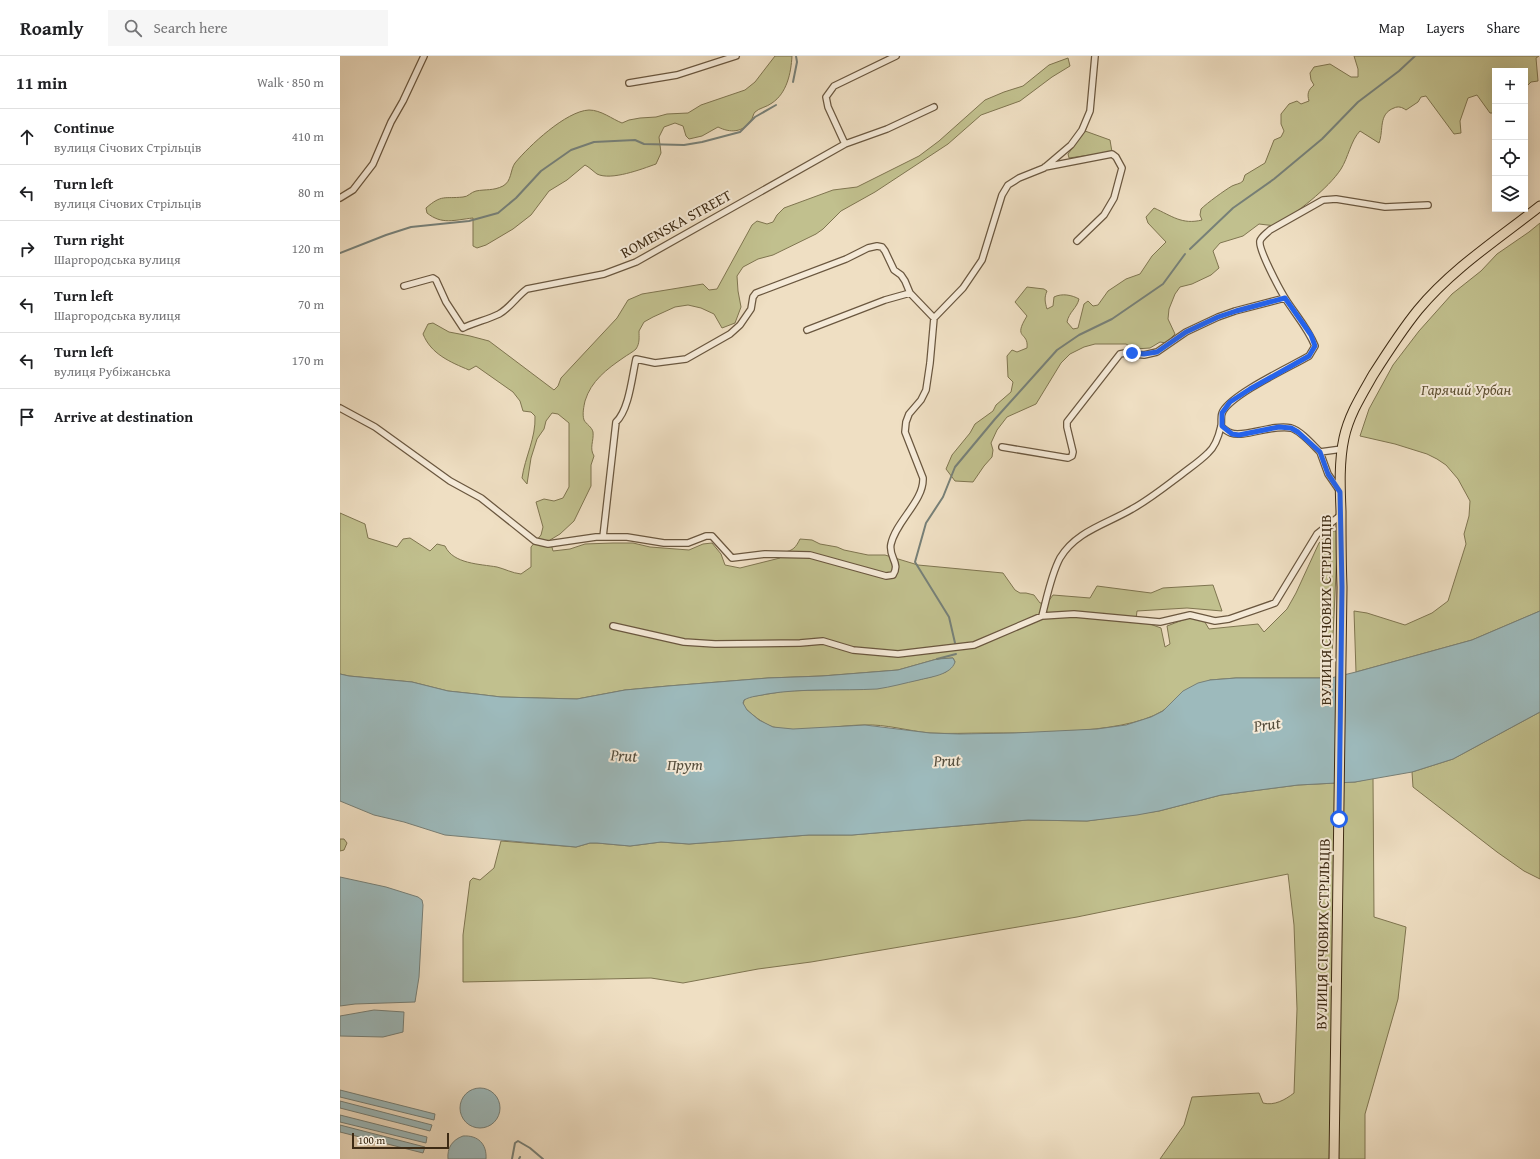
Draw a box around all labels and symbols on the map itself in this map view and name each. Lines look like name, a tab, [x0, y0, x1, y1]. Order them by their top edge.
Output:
street label: ROMENSKA STREET	[616, 184, 736, 263]
route end	[1123, 344, 1141, 362]
park label: Гарячий Урбан	[1420, 379, 1511, 400]
street label: ВУЛИЦЯ СІЧОВИХ СТРІЛЬЦІВ	[1315, 514, 1336, 706]
water label: Prut	[1251, 710, 1283, 738]
water label: Prut	[609, 742, 639, 768]
water label: Prut	[932, 748, 962, 772]
water label: Прут	[667, 752, 703, 776]
route start	[1330, 810, 1348, 828]
street label: ВУЛИЦЯ СІЧОВИХ СТРІЛЬЦІВ	[1310, 838, 1335, 1030]
scale bar	[352, 1131, 449, 1150]

